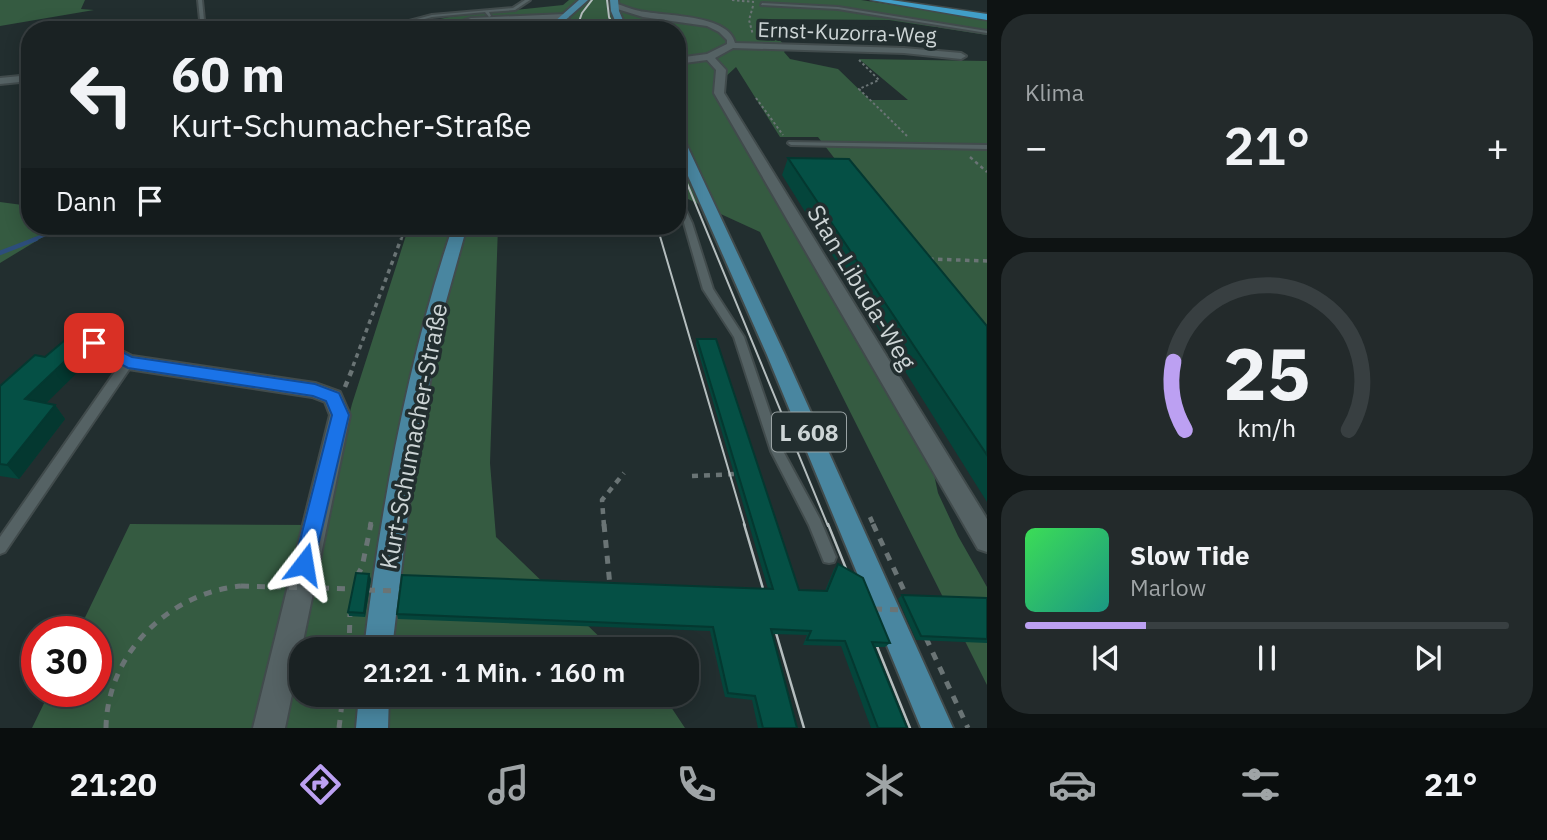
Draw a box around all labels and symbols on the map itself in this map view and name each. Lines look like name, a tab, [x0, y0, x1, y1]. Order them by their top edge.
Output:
street label: Ernst-Kuzorra-Weg	[757, 15, 937, 49]
street label: Stan-Libuda-Weg	[800, 199, 924, 376]
street label: Kurt-Schumacher-Straße	[372, 300, 454, 572]
pin	[64, 313, 124, 373]
road number: L 608	[772, 412, 846, 452]
position arrow	[267, 527, 341, 601]
speed limit sign: 30	[21, 616, 112, 707]

